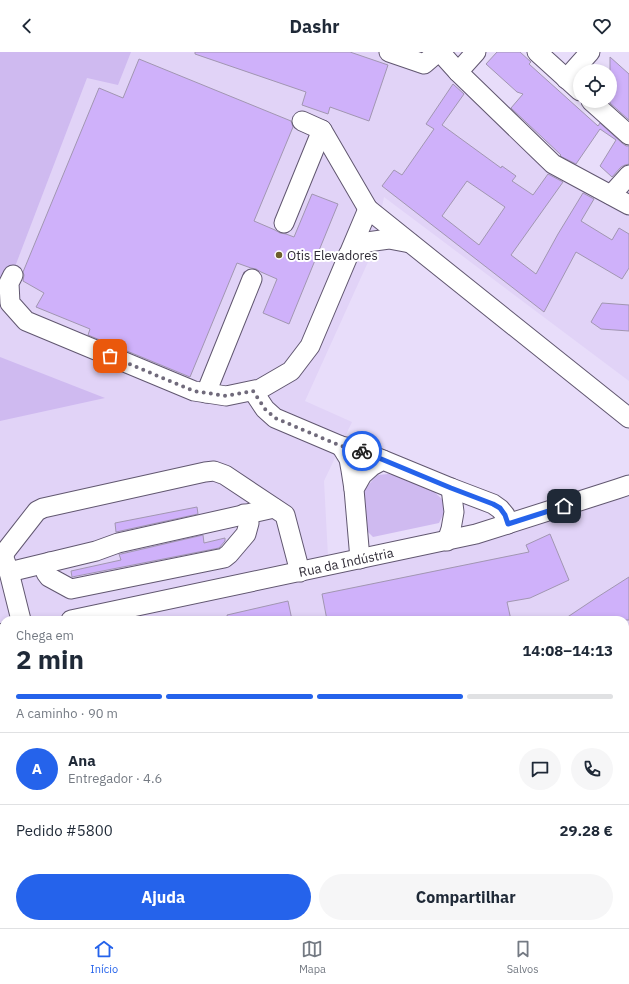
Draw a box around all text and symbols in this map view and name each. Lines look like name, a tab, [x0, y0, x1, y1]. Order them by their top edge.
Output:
icon: back	[16, 15, 38, 37]
text: Dashr	[290, 15, 339, 38]
icon: heart	[591, 15, 613, 37]
map controls	[573, 64, 617, 108]
button: locate	[573, 64, 617, 108]
place label: Otis Elevadores	[287, 247, 378, 264]
marker: Otis Elevadores	[274, 250, 284, 260]
pin	[93, 339, 127, 373]
icon: bag	[99, 345, 121, 367]
courier	[342, 431, 382, 471]
icon: bike	[351, 440, 373, 462]
pin	[547, 489, 581, 523]
icon: home	[553, 495, 575, 517]
street label: Rua da Indústria	[297, 544, 395, 581]
text: Chega em	[16, 627, 74, 644]
text: 14:08–14:13	[522, 641, 613, 660]
text: 2 min	[16, 642, 84, 676]
text: A caminho · 90 m	[16, 705, 118, 722]
button: chat	[519, 748, 561, 790]
button: phone	[571, 748, 613, 790]
text: Ana	[68, 751, 96, 770]
text: A	[32, 759, 42, 778]
text: Entregador · 4.6	[68, 770, 162, 787]
text: Pedido #5800	[16, 821, 113, 840]
text: 29.28 €	[559, 821, 613, 840]
button: Ajuda	[16, 874, 311, 920]
button: Compartilhar	[319, 874, 613, 920]
tab: Início	[90, 938, 118, 976]
tab: Mapa	[299, 938, 326, 976]
tab: Salvos	[507, 938, 539, 976]

